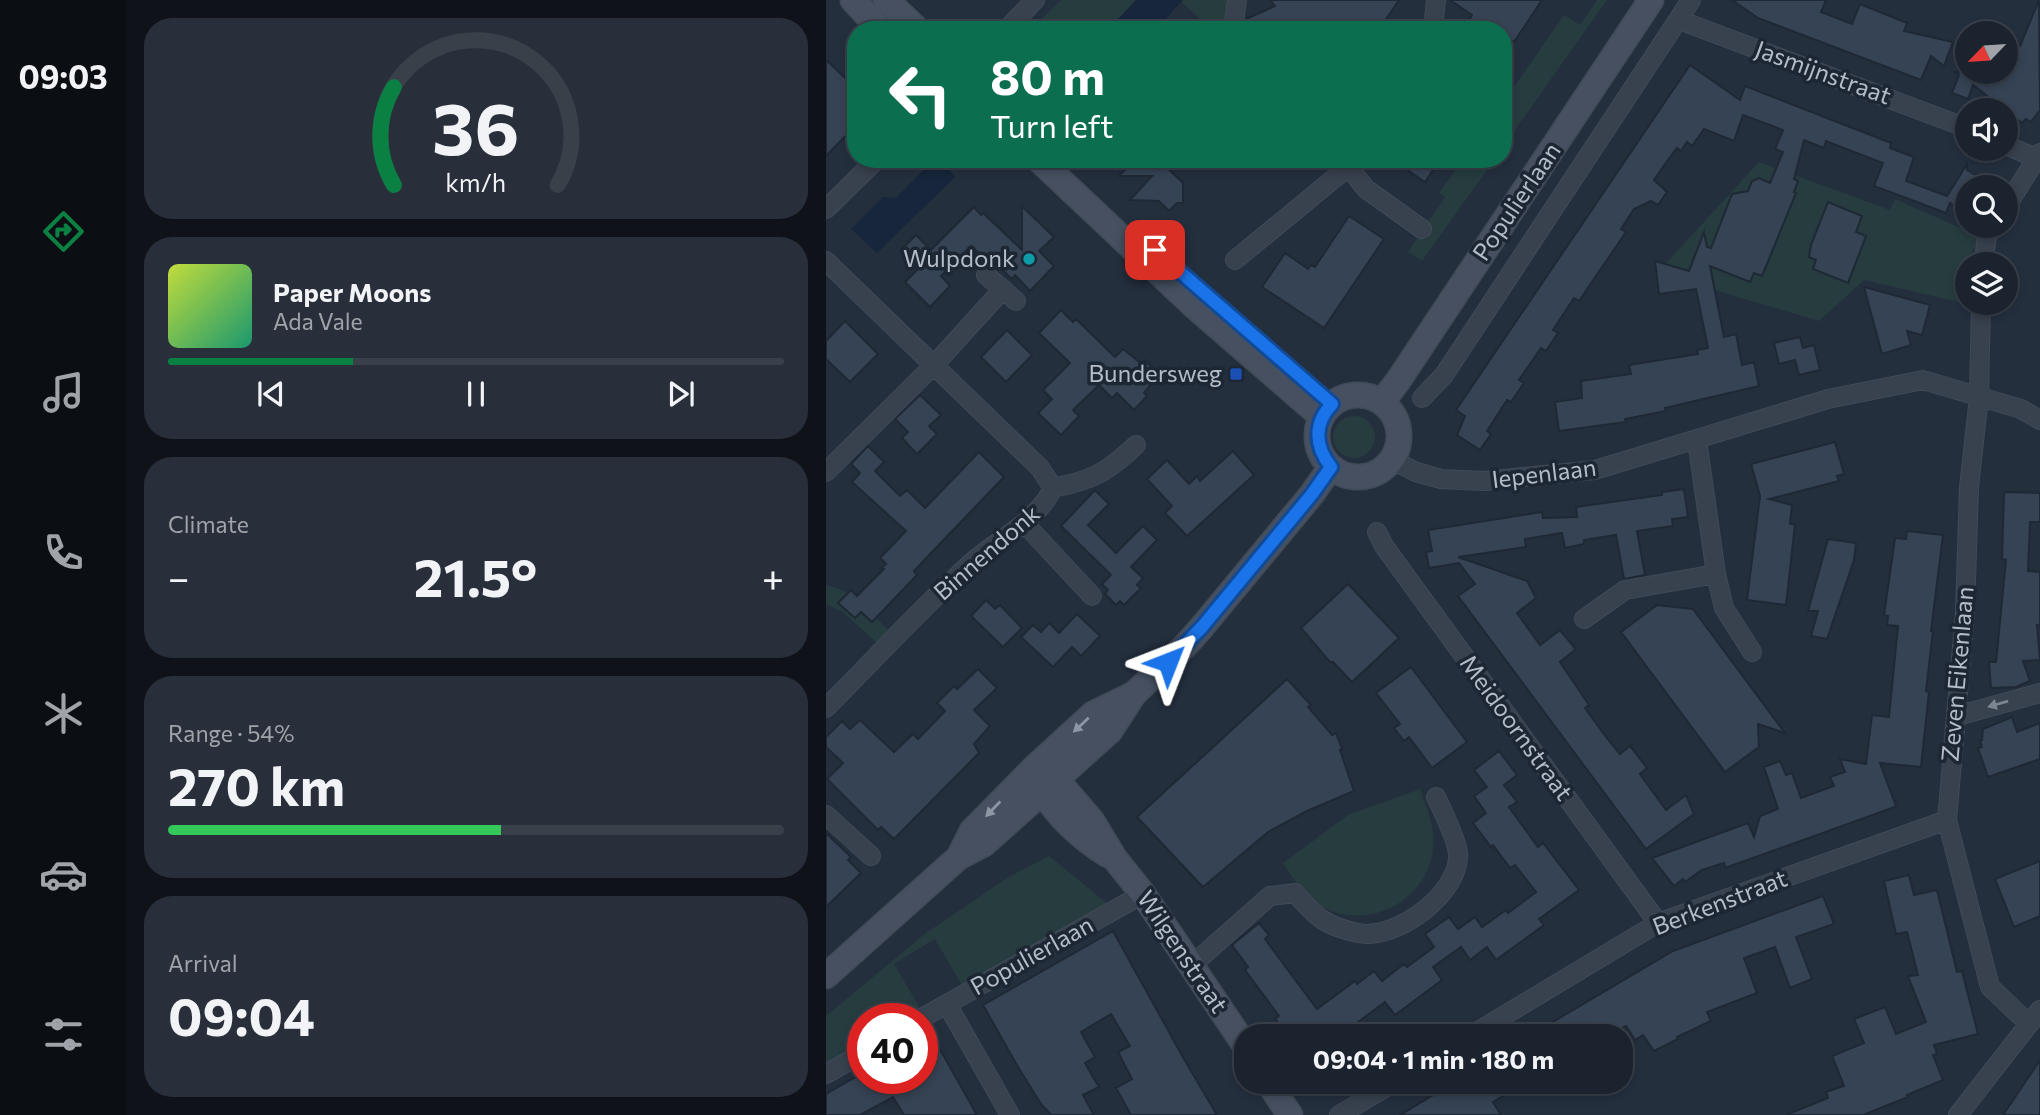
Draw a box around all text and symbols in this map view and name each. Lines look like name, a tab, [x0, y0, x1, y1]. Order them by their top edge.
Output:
north arrow	[1955, 21, 2018, 84]
map controls	[1955, 21, 2018, 315]
street label: Jasmijnstraat	[1752, 34, 1896, 110]
text: 80 m	[990, 45, 1105, 105]
icon: left	[875, 49, 966, 140]
text: 09:03	[18, 56, 108, 96]
text: 36	[432, 81, 520, 170]
button: sound	[1955, 98, 2018, 161]
text: Turn left	[990, 105, 1114, 145]
street label: Populierlaan	[1466, 137, 1566, 266]
text: km/h	[446, 167, 506, 197]
button: search	[1955, 175, 2018, 238]
icon: directions	[39, 207, 88, 256]
pin	[1125, 220, 1185, 280]
icon: arrive	[1136, 231, 1174, 269]
place label: Wulpdonk	[903, 243, 1015, 272]
marker: Wulpdonk	[1021, 251, 1037, 267]
button: layers	[1955, 252, 2018, 315]
text: Paper Moons	[273, 276, 431, 307]
text: Ada Vale	[273, 307, 363, 335]
place label: Bundersweg	[1089, 358, 1222, 387]
marker: Bundersweg	[1228, 366, 1244, 382]
icon: music	[39, 368, 88, 417]
icon: previous	[252, 375, 290, 413]
icon: pause	[457, 375, 495, 413]
icon: next	[662, 375, 700, 413]
street label: Iepenlaan	[1490, 452, 1598, 493]
street label: Binnendonk	[927, 498, 1045, 606]
text: Climate	[168, 510, 249, 538]
icon: phone	[39, 528, 88, 577]
text: 21.5°	[414, 544, 537, 608]
text: −	[168, 553, 190, 600]
text: +	[762, 553, 784, 600]
street label: Zeven Eikenlaan	[1934, 585, 1979, 763]
position arrow	[1131, 625, 1205, 699]
street label: Meidoornstraat	[1455, 649, 1580, 806]
icon: climate	[39, 689, 88, 738]
one-way arrow	[1988, 700, 2009, 710]
one-way arrow	[1072, 717, 1090, 733]
text: Range · 54%	[168, 719, 294, 747]
text: 270 km	[168, 753, 345, 817]
one-way arrow	[985, 800, 1001, 817]
icon: car	[39, 850, 88, 899]
street label: Berkenstraat	[1648, 863, 1791, 941]
street label: Wilgenstraat	[1132, 885, 1235, 1018]
street label: Populierlaan	[965, 909, 1098, 1000]
text: Arrival	[168, 949, 238, 977]
text: 09:04	[168, 983, 315, 1047]
speed limit sign: 40	[847, 1003, 938, 1094]
icon: filters	[39, 1010, 88, 1059]
text: 09:04 · 1 min · 180 m	[1313, 1043, 1554, 1074]

